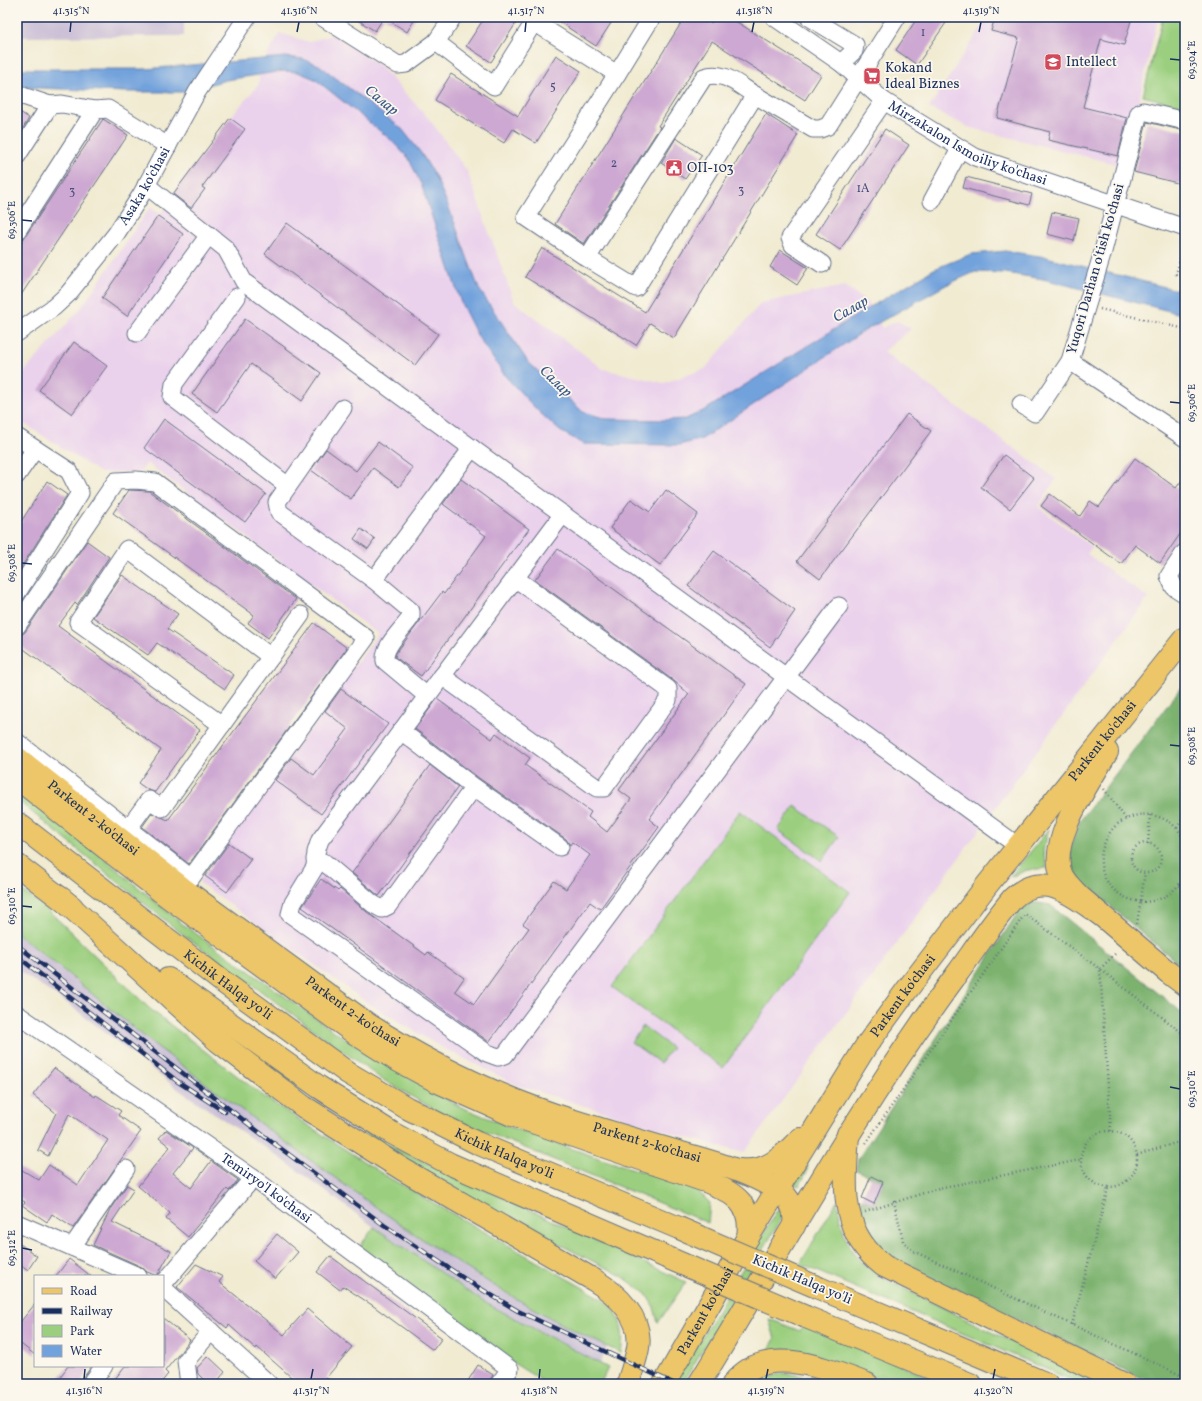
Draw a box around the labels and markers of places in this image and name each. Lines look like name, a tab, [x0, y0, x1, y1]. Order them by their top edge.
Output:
school or university icon: Intellect	[1043, 52, 1063, 72]
place label: Intellect	[1066, 53, 1117, 72]
place label: Kokand Ideal Biznes	[885, 59, 959, 94]
supermarket icon: Kokand Ideal Biznes	[862, 66, 882, 86]
public building icon: ОП-103	[664, 158, 684, 178]
place label: ОП-103	[687, 159, 734, 178]

